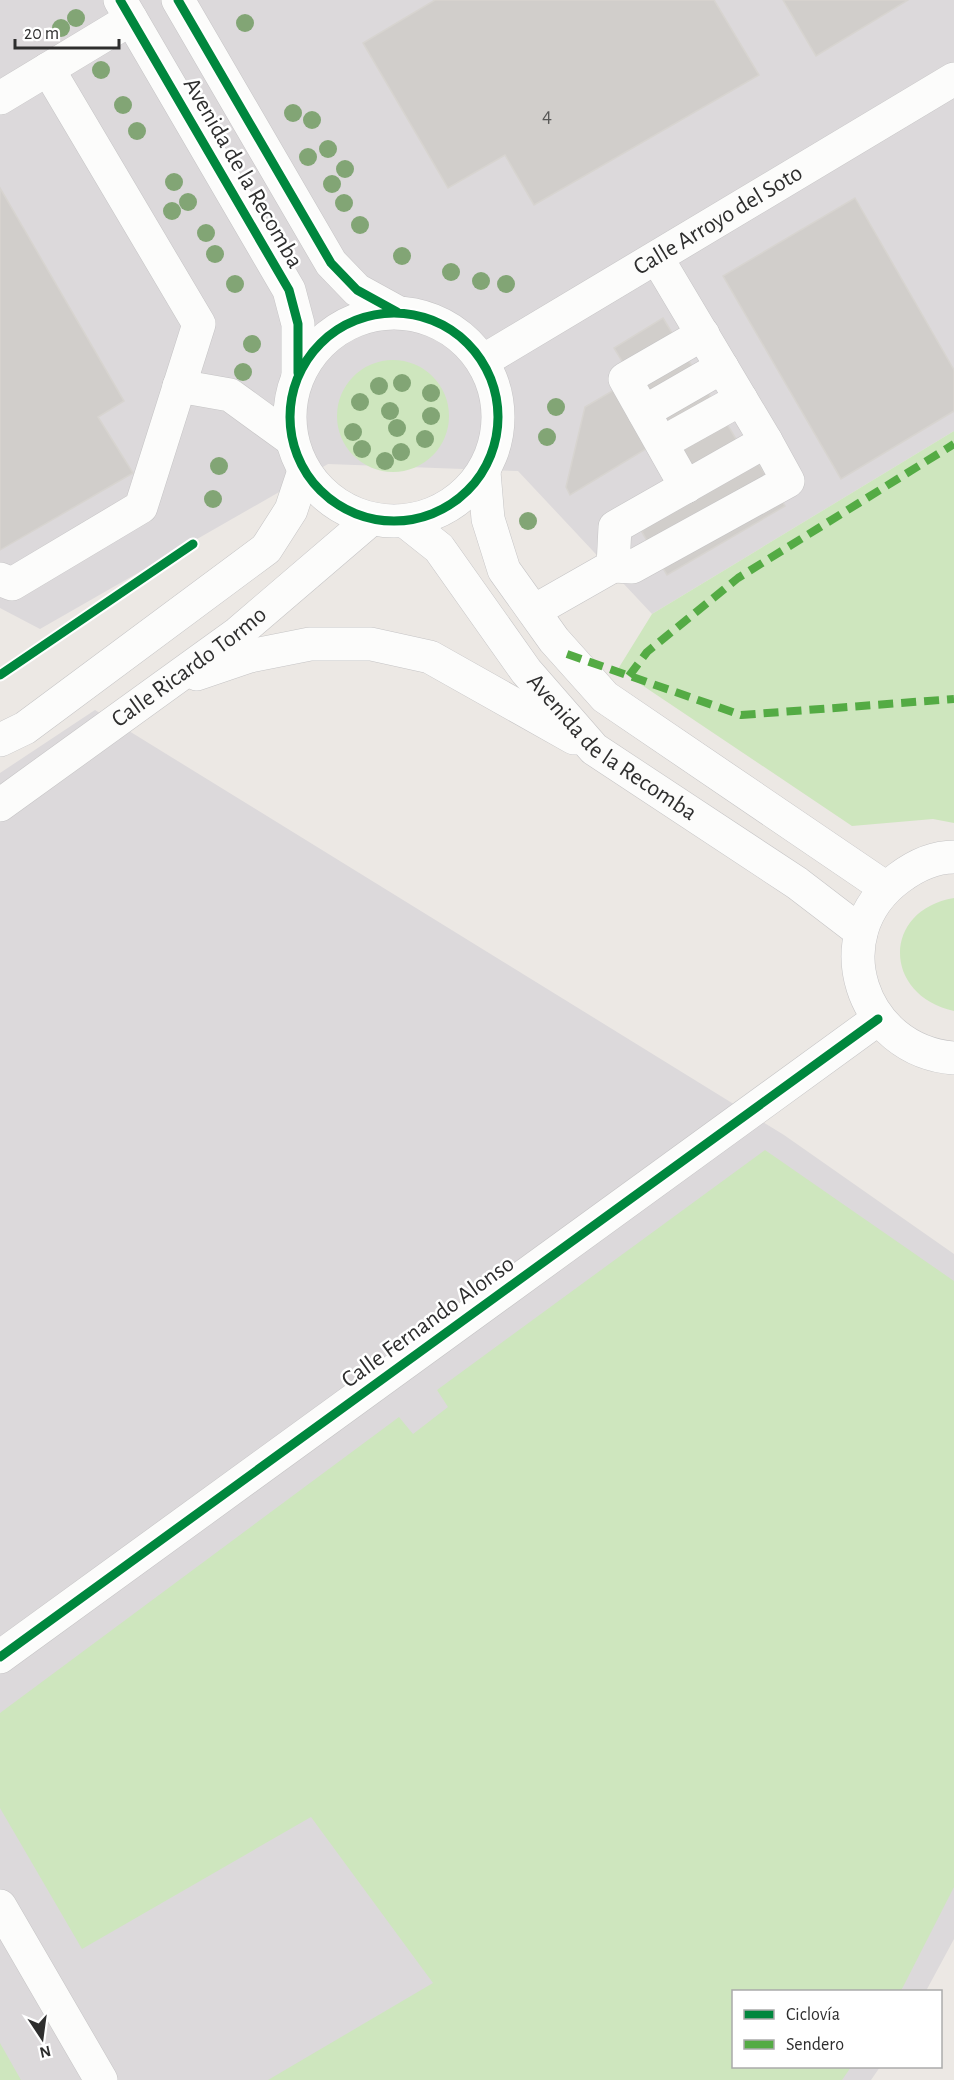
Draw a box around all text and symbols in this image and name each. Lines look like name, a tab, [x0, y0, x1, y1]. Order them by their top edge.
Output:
scale bar	[15, 12, 118, 50]
text: 20 m	[24, 25, 59, 43]
street label: Avenida de la Recomba	[179, 74, 307, 272]
house number: 4	[542, 105, 552, 126]
street label: Calle Arroyo del Soto	[630, 161, 807, 280]
street label: Calle Ricardo Tormo	[107, 602, 271, 732]
street label: Avenida de la Recomba	[522, 669, 701, 825]
street label: Calle Fernando Alonso	[337, 1251, 519, 1393]
legend	[732, 1990, 942, 2068]
text: Ciclovía	[786, 2006, 840, 2024]
north arrow	[12, 2008, 72, 2068]
text: Sendero	[786, 2036, 844, 2054]
text: N	[38, 2043, 52, 2061]

